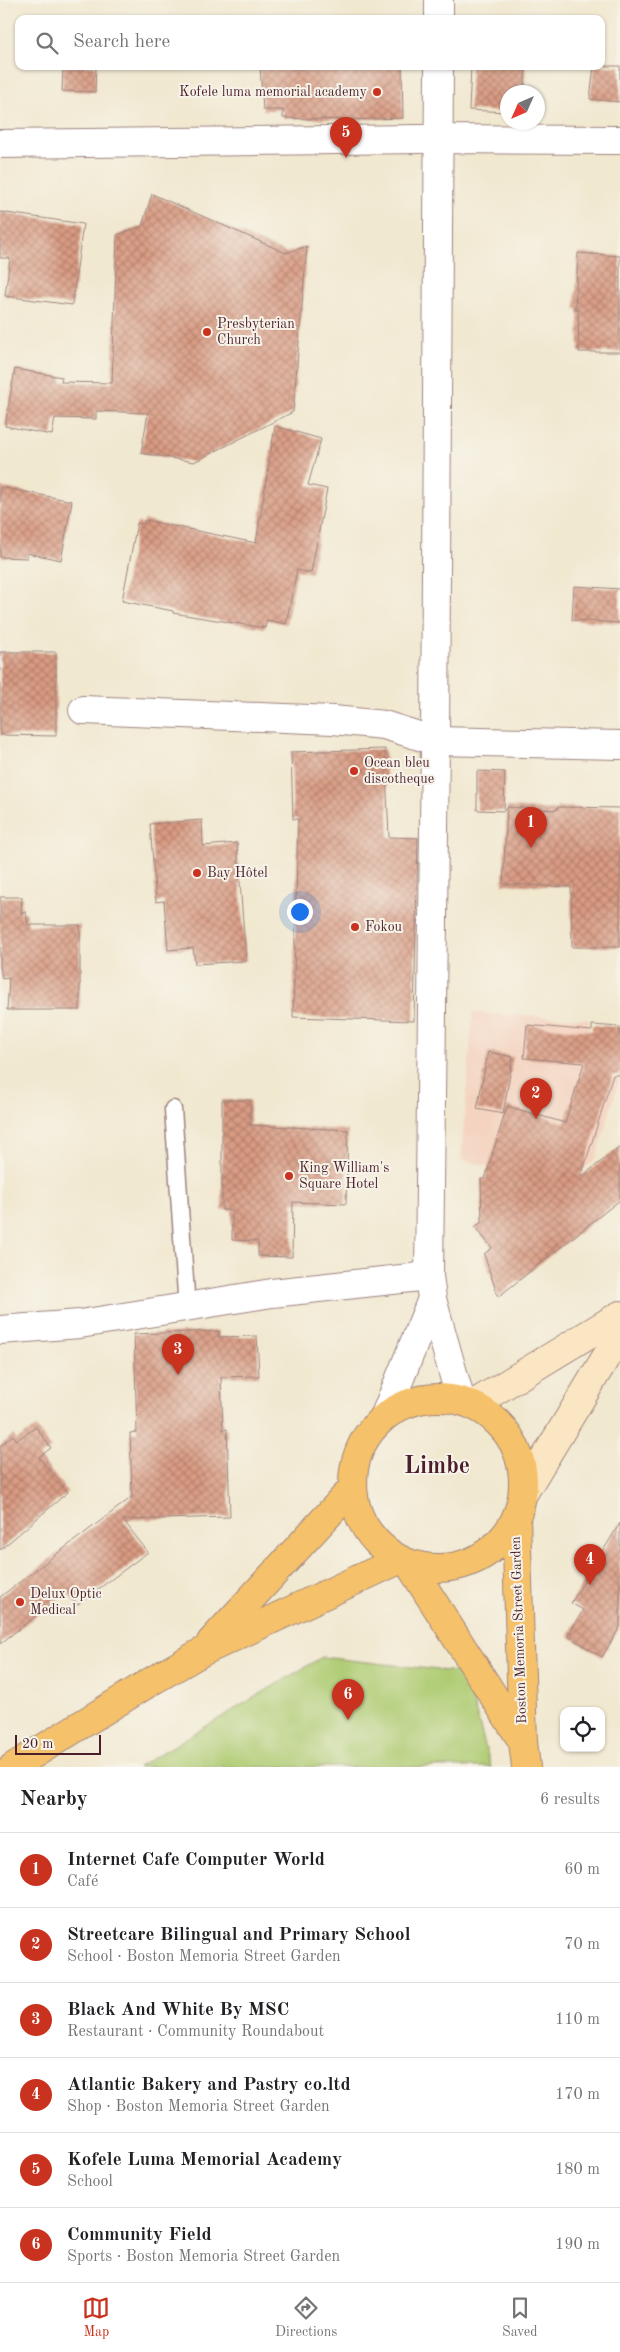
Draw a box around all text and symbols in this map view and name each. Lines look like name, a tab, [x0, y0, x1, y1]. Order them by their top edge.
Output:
search box	[15, 15, 605, 70]
icon: search	[33, 29, 61, 57]
text: Search here	[73, 33, 170, 52]
place label: Kofele luma memorial academy	[179, 85, 368, 99]
north arrow	[500, 85, 545, 130]
marker: Kofele luma memorial academy	[371, 86, 383, 98]
pin: 5	[330, 117, 362, 158]
place label: Presbyterian Church	[217, 317, 295, 347]
marker: Presbyterian Church	[201, 326, 213, 338]
place label: Ocean bleu discotheque	[364, 756, 434, 786]
marker: Ocean bleu discotheque	[348, 765, 360, 777]
pin: 1	[515, 807, 547, 848]
place label: Bay Hôtel	[207, 866, 268, 880]
marker: Bay Hôtel	[191, 867, 203, 879]
your location	[287, 899, 313, 925]
place label: Fokou	[365, 920, 403, 934]
marker: Fokou	[349, 921, 361, 933]
pin: 2	[520, 1078, 552, 1119]
place label: King William's Square Hotel	[299, 1161, 389, 1191]
marker: King William's Square Hotel	[283, 1170, 295, 1182]
pin: 3	[162, 1334, 194, 1375]
district label: Limbe	[404, 1455, 470, 1479]
street label: Boston Memoria Street Garden	[509, 1536, 529, 1724]
pin: 4	[574, 1544, 606, 1585]
place label: Delux Optic Medical	[30, 1587, 102, 1617]
marker: Delux Optic Medical	[14, 1596, 26, 1608]
pin: 6	[332, 1679, 364, 1720]
map controls	[560, 1707, 605, 1752]
button: locate	[560, 1707, 605, 1752]
scale bar	[15, 1732, 101, 1755]
text: 20 m	[22, 1737, 53, 1751]
text: Nearby	[20, 1789, 88, 1810]
text: 6 results	[540, 1792, 600, 1808]
text: Internet Cafe Computer World	[67, 1851, 325, 1870]
text: 1	[31, 1862, 41, 1878]
text: 60 m	[564, 1862, 600, 1878]
text: Café	[67, 1874, 98, 1890]
text: Streetcare Bilingual and Primary School	[67, 1926, 410, 1945]
text: 2	[31, 1937, 41, 1953]
text: 70 m	[564, 1937, 600, 1953]
text: School · Boston Memoria Street Garden	[67, 1949, 341, 1965]
text: Black And White By MSC	[67, 2001, 289, 2020]
text: 3	[31, 2012, 41, 2028]
text: 110 m	[555, 2012, 600, 2028]
text: Restaurant · Community Roundabout	[67, 2024, 324, 2040]
text: Atlantic Bakery and Pastry co.ltd	[67, 2076, 351, 2095]
text: 4	[31, 2087, 41, 2103]
text: 170 m	[555, 2087, 600, 2103]
text: Shop · Boston Memoria Street Garden	[67, 2099, 330, 2115]
text: Kofele Luma Memorial Academy	[67, 2151, 342, 2170]
text: 5	[31, 2162, 41, 2178]
text: 180 m	[555, 2162, 600, 2178]
text: School	[67, 2174, 113, 2190]
text: Community Field	[67, 2226, 212, 2245]
text: 6	[31, 2237, 41, 2253]
text: 190 m	[555, 2237, 600, 2253]
text: Sports · Boston Memoria Street Garden	[67, 2249, 340, 2265]
tab: Map	[82, 2294, 110, 2341]
tab: Directions	[275, 2294, 337, 2341]
tab: Saved	[502, 2294, 538, 2341]

